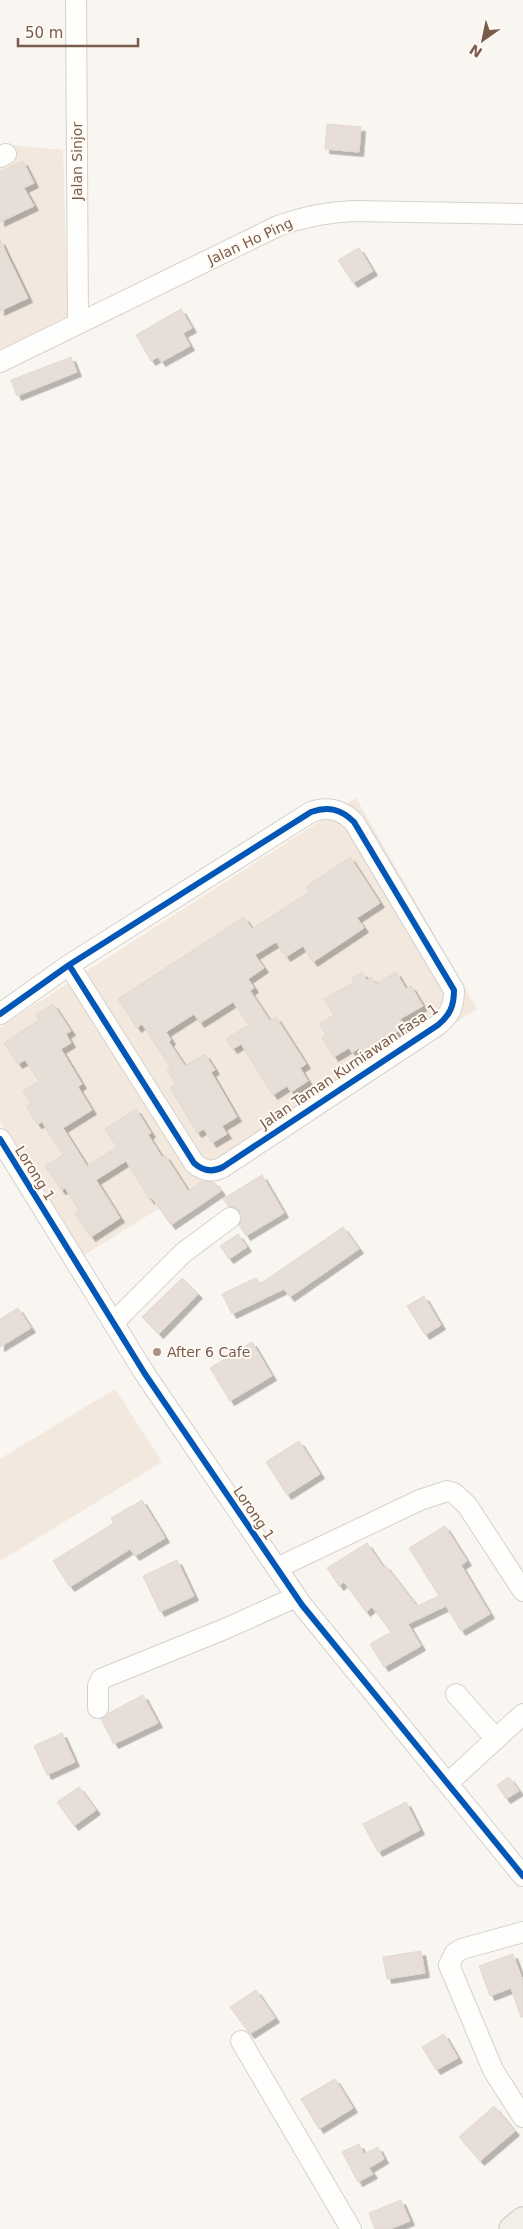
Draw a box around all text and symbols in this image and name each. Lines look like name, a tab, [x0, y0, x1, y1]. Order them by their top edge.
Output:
scale bar	[18, 15, 138, 47]
north arrow	[458, 15, 508, 65]
text: 50 m	[25, 24, 63, 42]
text: N	[467, 41, 485, 61]
street label: Jalan Sinjor	[69, 122, 85, 201]
street label: Jalan Ho Ping	[204, 214, 295, 268]
street label: Jalan Taman Kurniawan Fasa 1	[256, 1000, 441, 1132]
street label: Lorong 1	[12, 1143, 58, 1203]
place label: After 6 Cafe	[167, 1344, 250, 1360]
marker: After 6 Cafe	[151, 1346, 163, 1358]
street label: Lorong 1	[230, 1483, 278, 1543]

